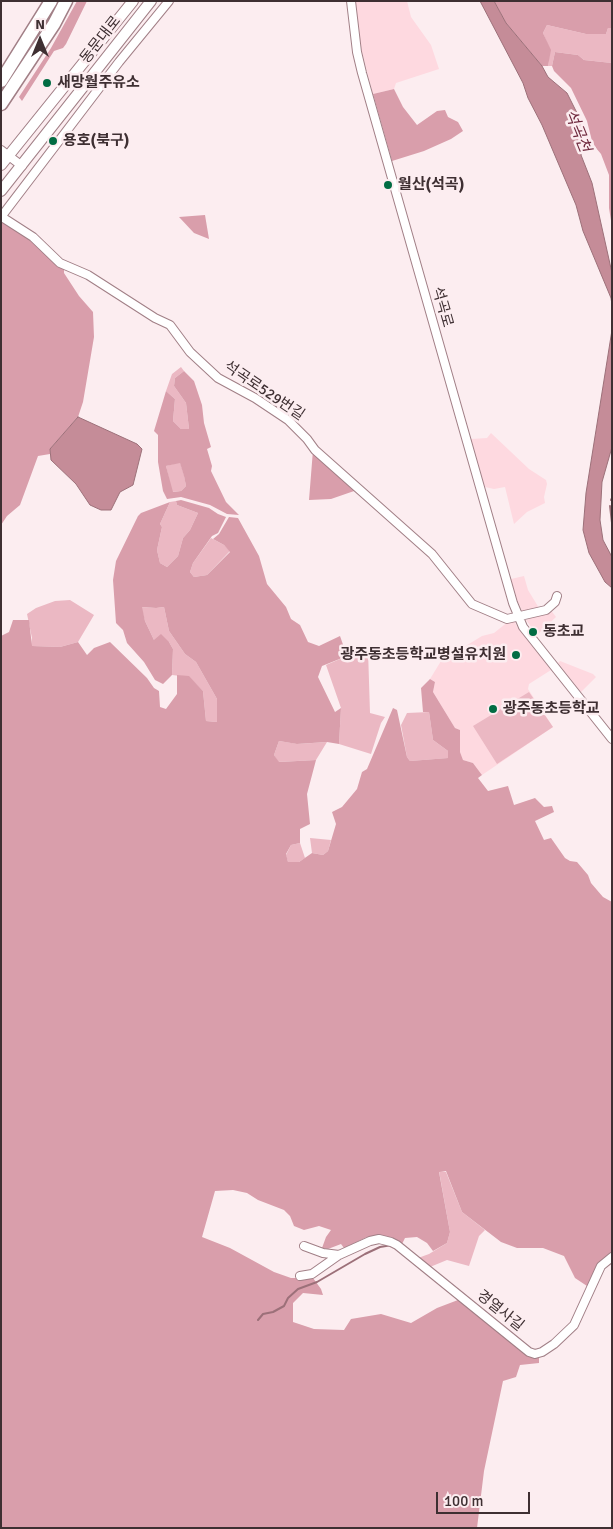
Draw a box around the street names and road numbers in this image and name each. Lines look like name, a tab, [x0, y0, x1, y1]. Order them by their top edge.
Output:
street label: 동문대로	[77, 13, 125, 67]
street label: 석곡로	[428, 285, 456, 329]
street label: 석곡로529번길	[220, 357, 308, 425]
street label: 경열사길	[473, 1287, 527, 1335]

